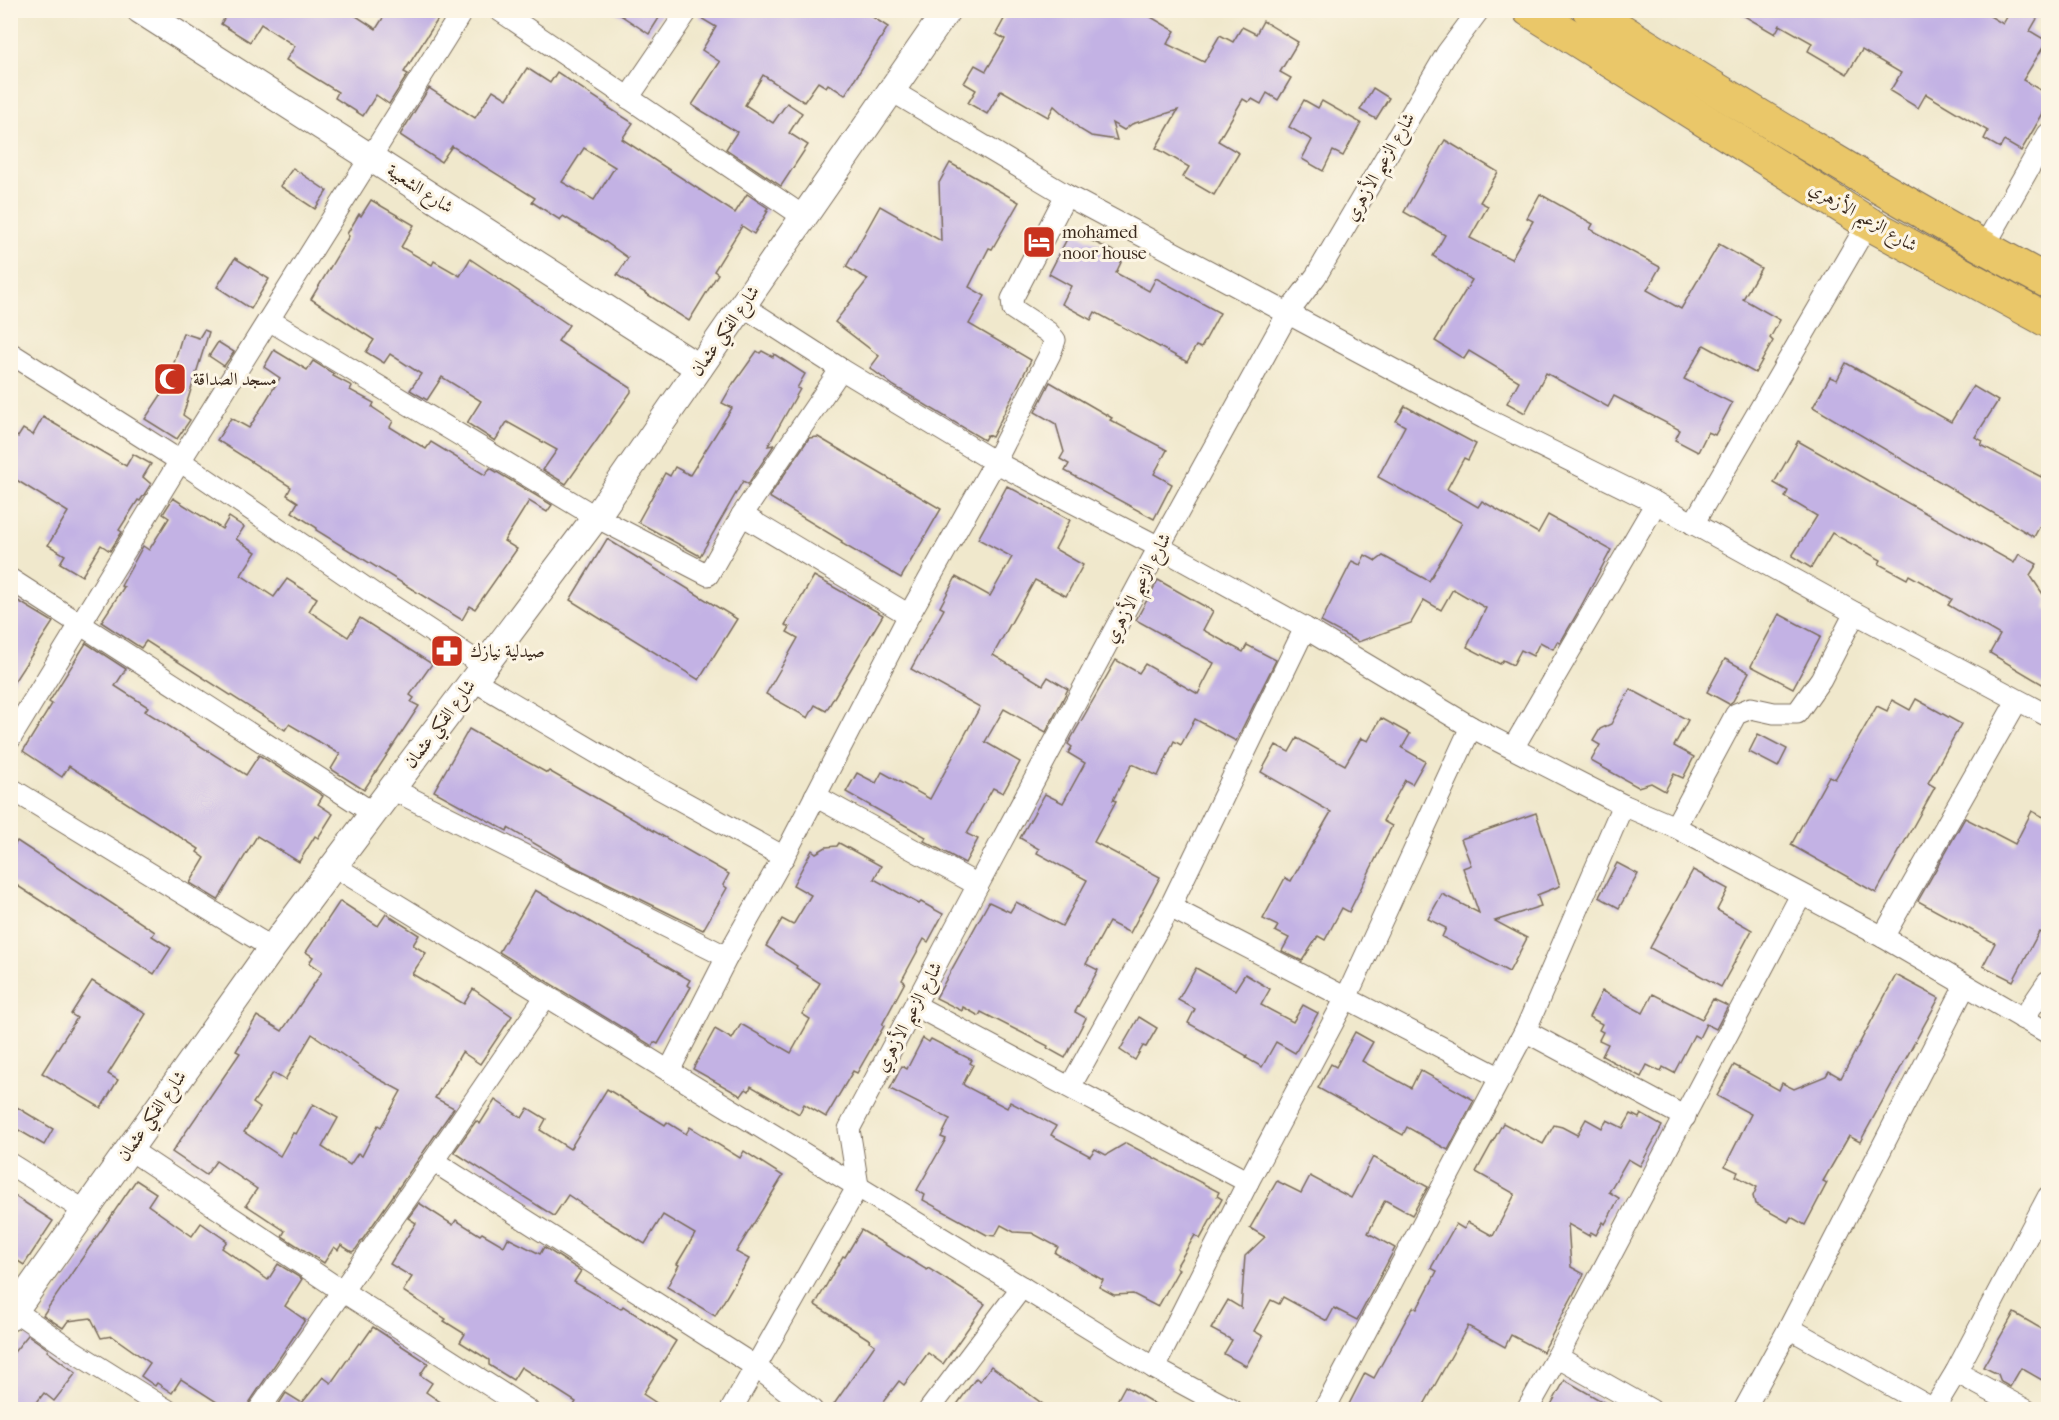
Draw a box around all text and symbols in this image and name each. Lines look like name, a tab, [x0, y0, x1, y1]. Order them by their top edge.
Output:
street label: شارع الزعيم الأزهري	[1338, 108, 1426, 228]
street label: شارع الشعبية	[381, 160, 457, 221]
street label: شارع الزعيم الأزهري	[1802, 175, 1922, 263]
place label: mohamed noor house	[1062, 222, 1147, 264]
hotel icon: mohamed noor house	[1021, 224, 1057, 260]
street label: شارع الفكي عثمان	[686, 282, 769, 384]
mosque icon: مسجد الصداقة	[152, 361, 188, 397]
place label: مسجد الصداقة	[193, 369, 277, 390]
street label: شارع الزعيم الأزهري	[1098, 528, 1182, 650]
pharmacy icon: صيدلية نيازك	[429, 633, 465, 669]
place label: صيدلية نيازك	[470, 641, 545, 662]
street label: شارع الفكي عثمان	[400, 675, 485, 776]
street label: شارع الزعيم الأزهري	[869, 957, 953, 1079]
street label: شارع الفكي عثمان	[113, 1067, 196, 1169]

